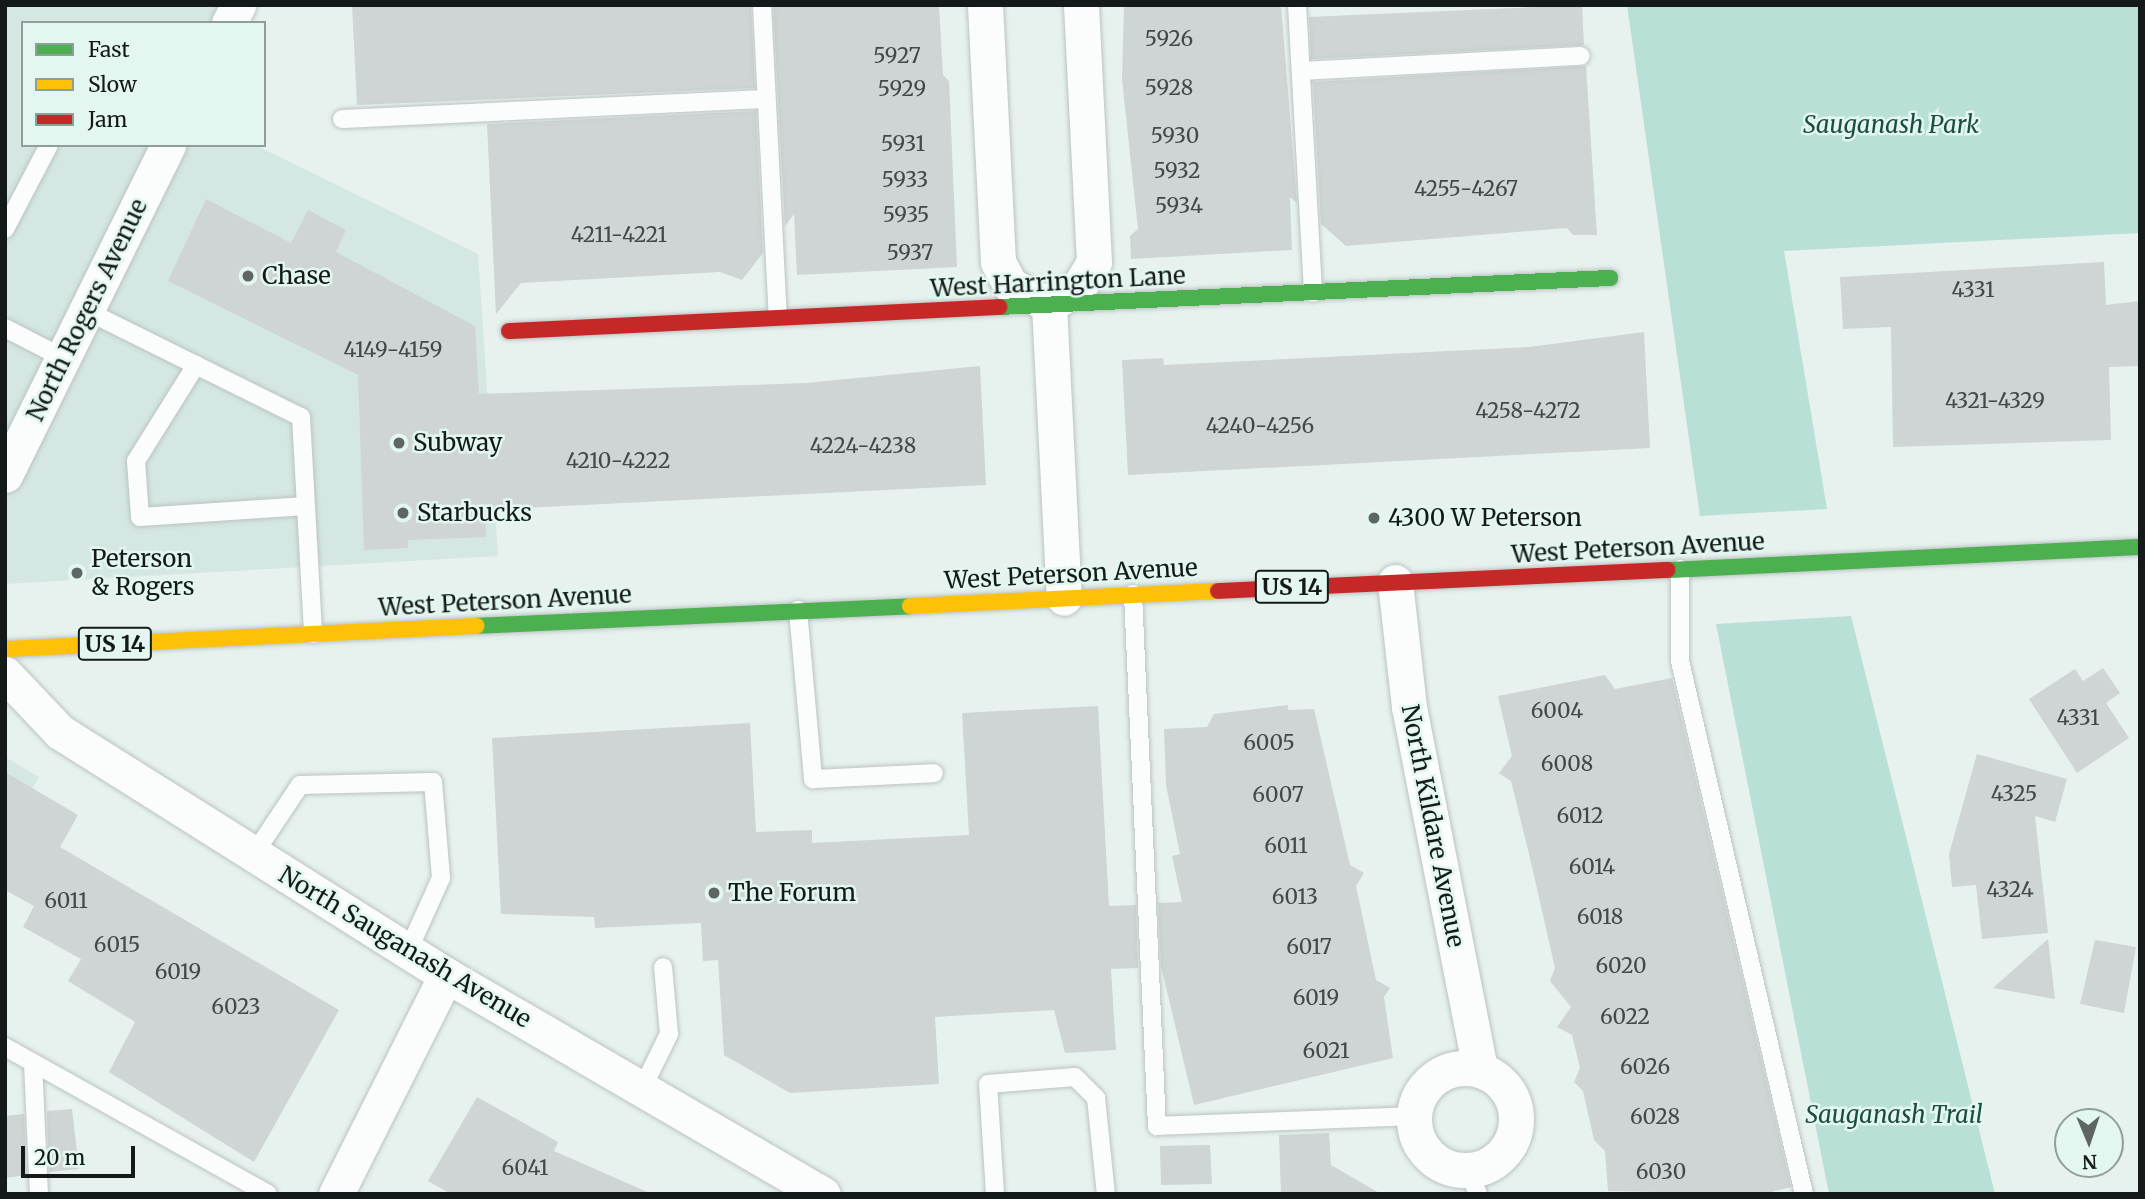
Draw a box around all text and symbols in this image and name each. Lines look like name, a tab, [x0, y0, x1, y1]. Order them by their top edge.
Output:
legend	[21, 21, 266, 147]
house number: 5926	[1145, 26, 1193, 52]
text: Fast	[88, 36, 130, 63]
house number: 5927	[873, 43, 921, 69]
text: Slow	[88, 71, 137, 98]
house number: 5928	[1145, 75, 1193, 101]
house number: 5929	[878, 76, 926, 102]
text: Jam	[88, 106, 127, 133]
park label: Sauganash Park	[1803, 111, 1979, 139]
house number: 5930	[1151, 123, 1199, 149]
house number: 5931	[881, 131, 925, 157]
house number: 5932	[1153, 158, 1201, 184]
house number: 5933	[882, 167, 928, 193]
house number: 4255-4267	[1414, 176, 1518, 202]
house number: 5934	[1155, 193, 1203, 219]
street label: North Rogers Avenue	[21, 194, 153, 426]
house number: 5935	[883, 202, 929, 228]
house number: 4211-4221	[571, 222, 667, 248]
house number: 5937	[887, 240, 933, 266]
street label: West Harrington Lane	[930, 261, 1186, 303]
place label: Chase	[262, 262, 331, 290]
marker: Chase	[240, 268, 256, 284]
house number: 4331	[1952, 277, 1994, 303]
house number: 4149-4159	[344, 337, 442, 363]
house number: 4321-4329	[1945, 388, 2045, 414]
house number: 4258-4272	[1475, 398, 1581, 424]
house number: 4240-4256	[1206, 413, 1314, 439]
place label: Subway	[413, 429, 503, 457]
house number: 4224-4238	[810, 433, 916, 459]
marker: Subway	[391, 435, 407, 451]
house number: 4210-4222	[566, 448, 670, 474]
place label: Starbucks	[417, 499, 532, 527]
place label: 4300 W Peterson	[1388, 504, 1582, 532]
marker: Starbucks	[395, 505, 411, 521]
marker: 4300 W Peterson	[1366, 510, 1382, 526]
street label: West Peterson Avenue	[1511, 527, 1765, 569]
place label: Peterson & Rogers	[91, 545, 195, 601]
street label: West Peterson Avenue	[944, 553, 1198, 595]
marker: Peterson & Rogers	[69, 565, 85, 581]
road number: US 14	[1254, 568, 1330, 607]
street label: West Peterson Avenue	[378, 580, 632, 622]
road number: US 14	[76, 624, 154, 664]
house number: 6004	[1531, 698, 1583, 724]
street label: North Kildare Avenue	[1395, 702, 1471, 950]
house number: 4331	[2057, 705, 2099, 731]
house number: 6005	[1243, 730, 1295, 756]
house number: 6008	[1541, 751, 1593, 777]
house number: 4325	[1991, 781, 2037, 807]
house number: 6007	[1252, 782, 1304, 808]
house number: 6012	[1556, 803, 1604, 829]
house number: 6011	[1264, 833, 1308, 859]
house number: 6014	[1569, 854, 1615, 880]
street label: North Sauganash Avenue	[274, 860, 536, 1034]
house number: 4324	[1986, 877, 2034, 903]
place label: The Forum	[728, 879, 856, 907]
house number: 6013	[1272, 884, 1318, 910]
marker: The Forum	[706, 885, 722, 901]
house number: 6011	[44, 888, 88, 914]
house number: 6018	[1577, 904, 1623, 930]
house number: 6015	[94, 932, 140, 958]
house number: 6017	[1286, 934, 1332, 960]
house number: 6020	[1595, 953, 1647, 979]
house number: 6019	[155, 959, 201, 985]
house number: 6019	[1293, 985, 1339, 1011]
house number: 6023	[211, 994, 261, 1020]
house number: 6022	[1600, 1004, 1650, 1030]
house number: 6021	[1303, 1038, 1349, 1064]
house number: 6026	[1620, 1054, 1670, 1080]
park label: Sauganash Trail	[1805, 1101, 1983, 1129]
house number: 6028	[1630, 1104, 1680, 1130]
north arrow	[2054, 1108, 2124, 1178]
scale bar	[24, 1132, 138, 1176]
text: 20 m	[34, 1144, 85, 1171]
text: N	[2082, 1150, 2098, 1174]
house number: 6041	[502, 1155, 548, 1181]
house number: 6030	[1636, 1159, 1686, 1185]

